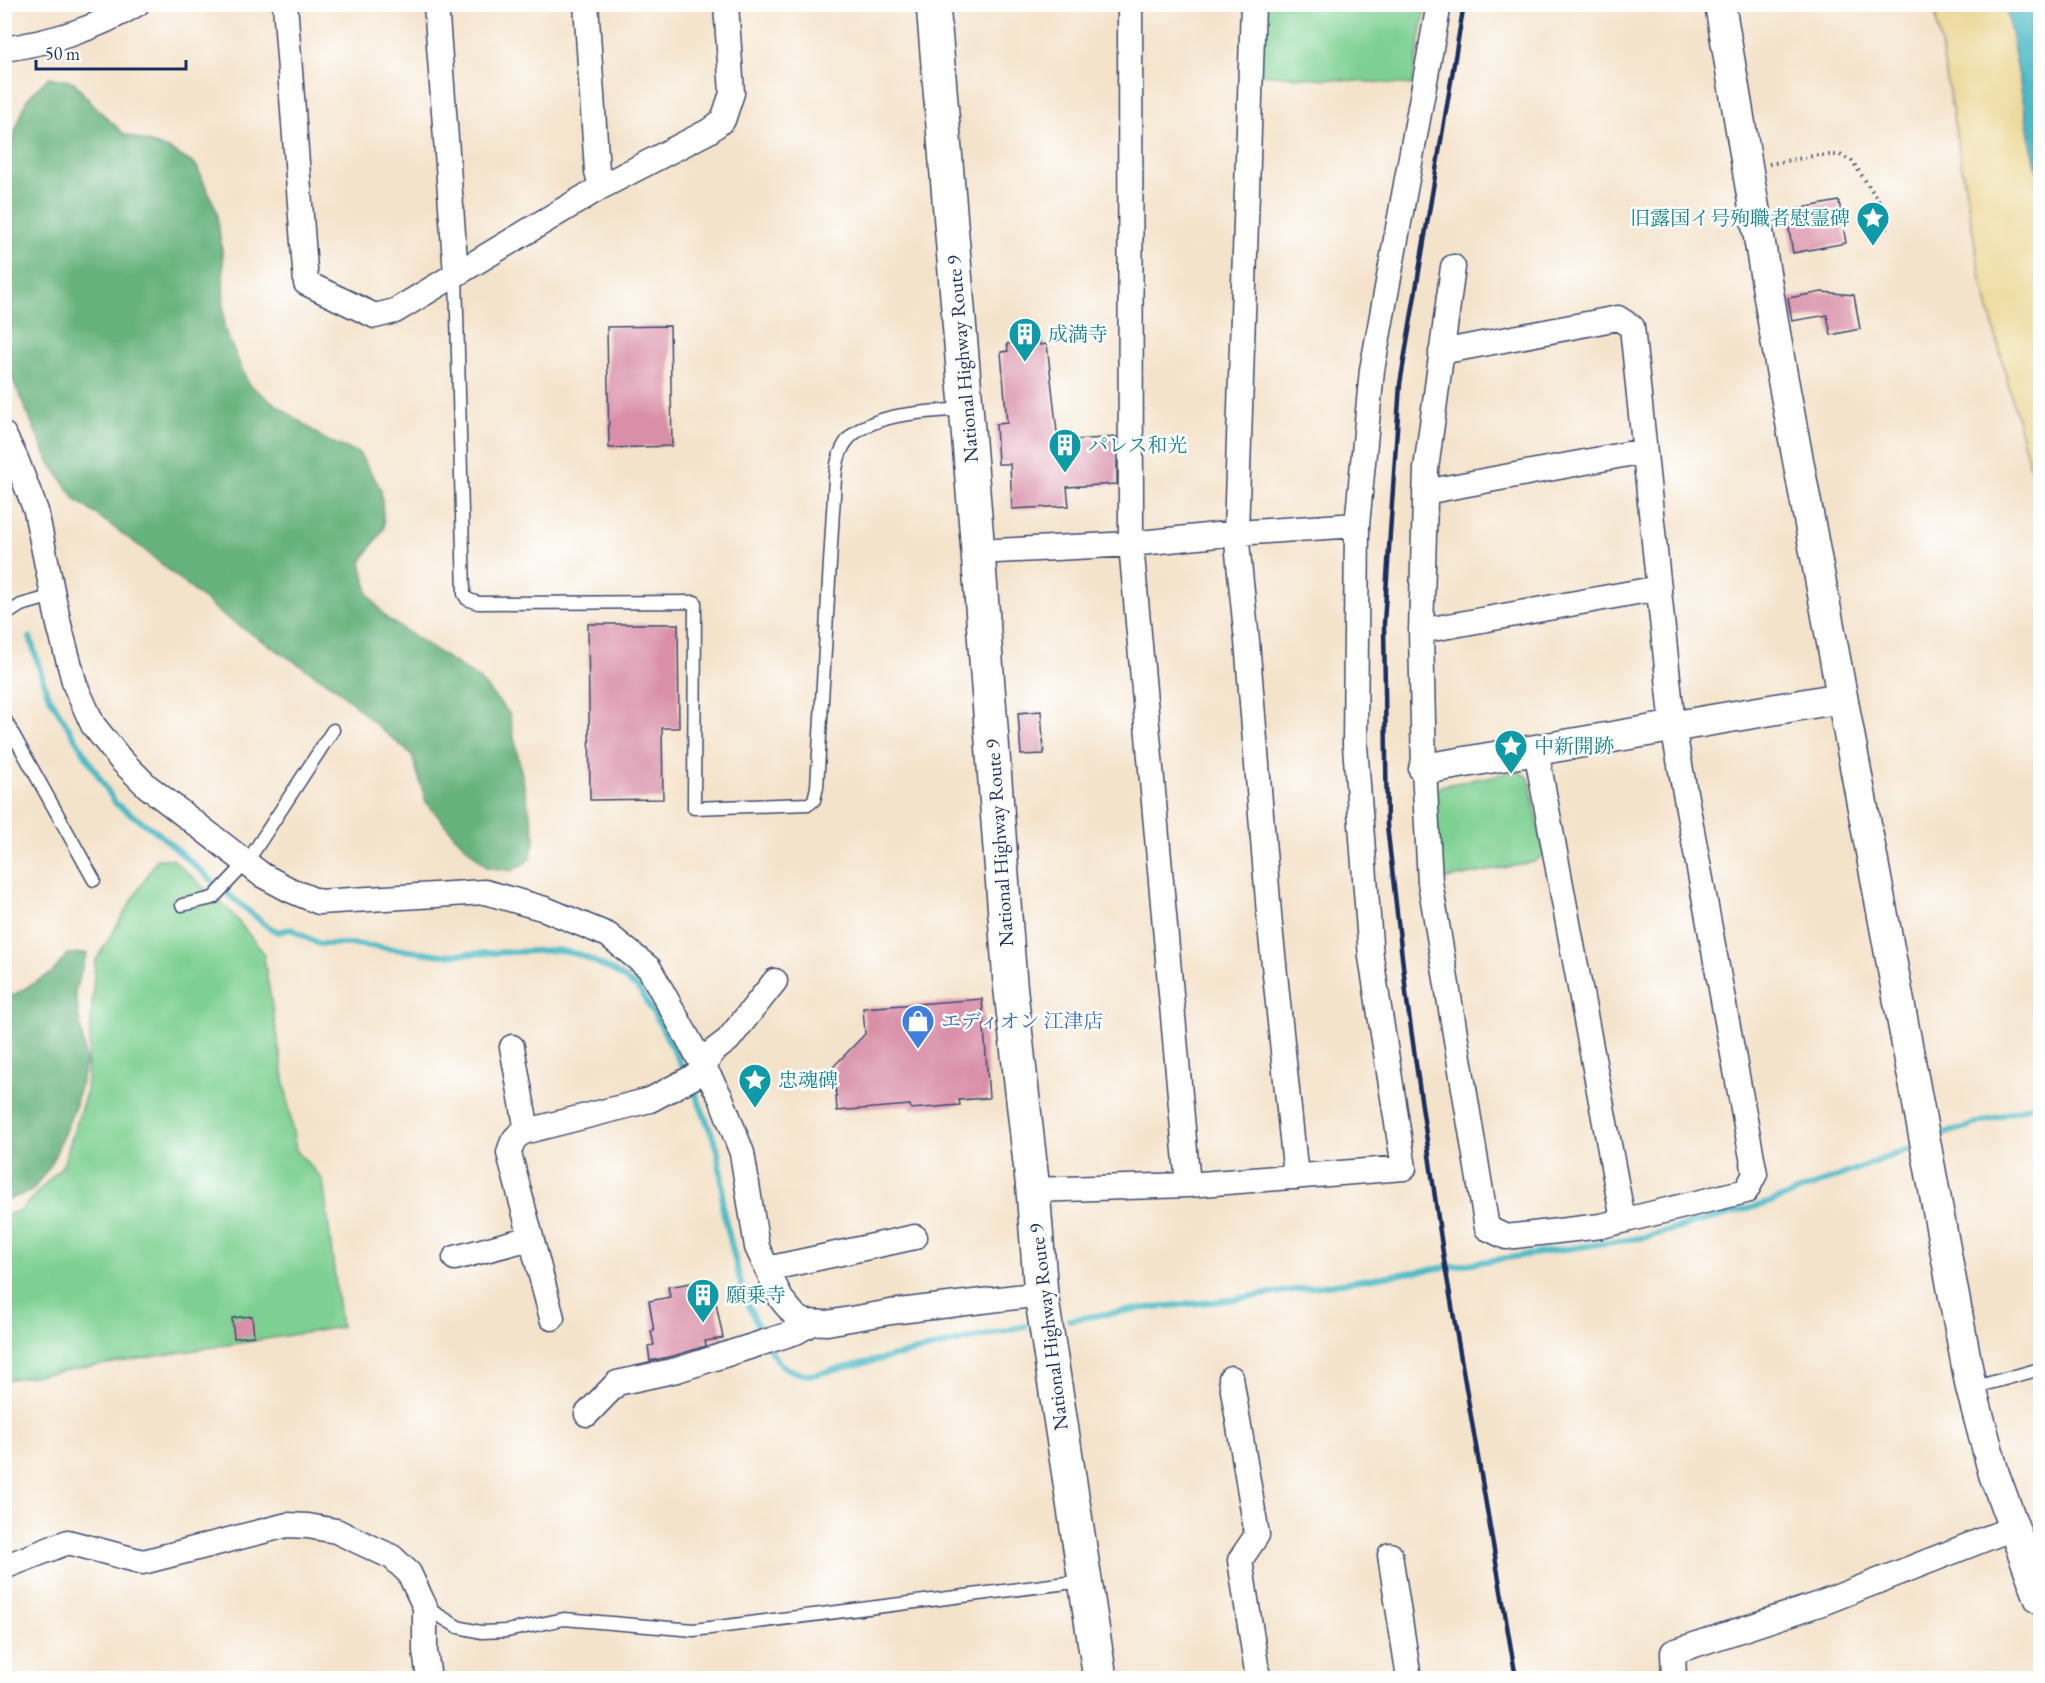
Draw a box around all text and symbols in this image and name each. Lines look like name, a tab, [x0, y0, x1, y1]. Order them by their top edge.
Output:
scale bar	[36, 33, 186, 71]
text: 50 m	[45, 42, 80, 65]
place icon: 旧露国イ号殉職者慰霊碑	[1855, 200, 1891, 247]
place label: 旧露国イ号殉職者慰霊碑	[1630, 205, 1850, 231]
street label: National Highway Route 9	[940, 254, 984, 464]
building icon: 成満寺	[1007, 316, 1043, 363]
place label: 成満寺	[1048, 321, 1108, 347]
building icon: パレス和光	[1047, 427, 1083, 474]
place label: パレス和光	[1088, 432, 1187, 458]
place icon: 中新開跡	[1493, 728, 1529, 775]
place label: 中新開跡	[1534, 733, 1614, 759]
street label: National Highway Route 9	[979, 738, 1019, 948]
shop icon: エディオン 江津店	[900, 1003, 936, 1050]
place label: エディオン 江津店	[941, 1008, 1103, 1034]
place icon: 忠魂碑	[737, 1062, 773, 1109]
place label: 忠魂碑	[778, 1067, 838, 1093]
street label: National Highway Route 9	[1022, 1222, 1074, 1432]
building icon: 願乗寺	[685, 1277, 721, 1324]
place label: 願乗寺	[726, 1282, 786, 1308]

